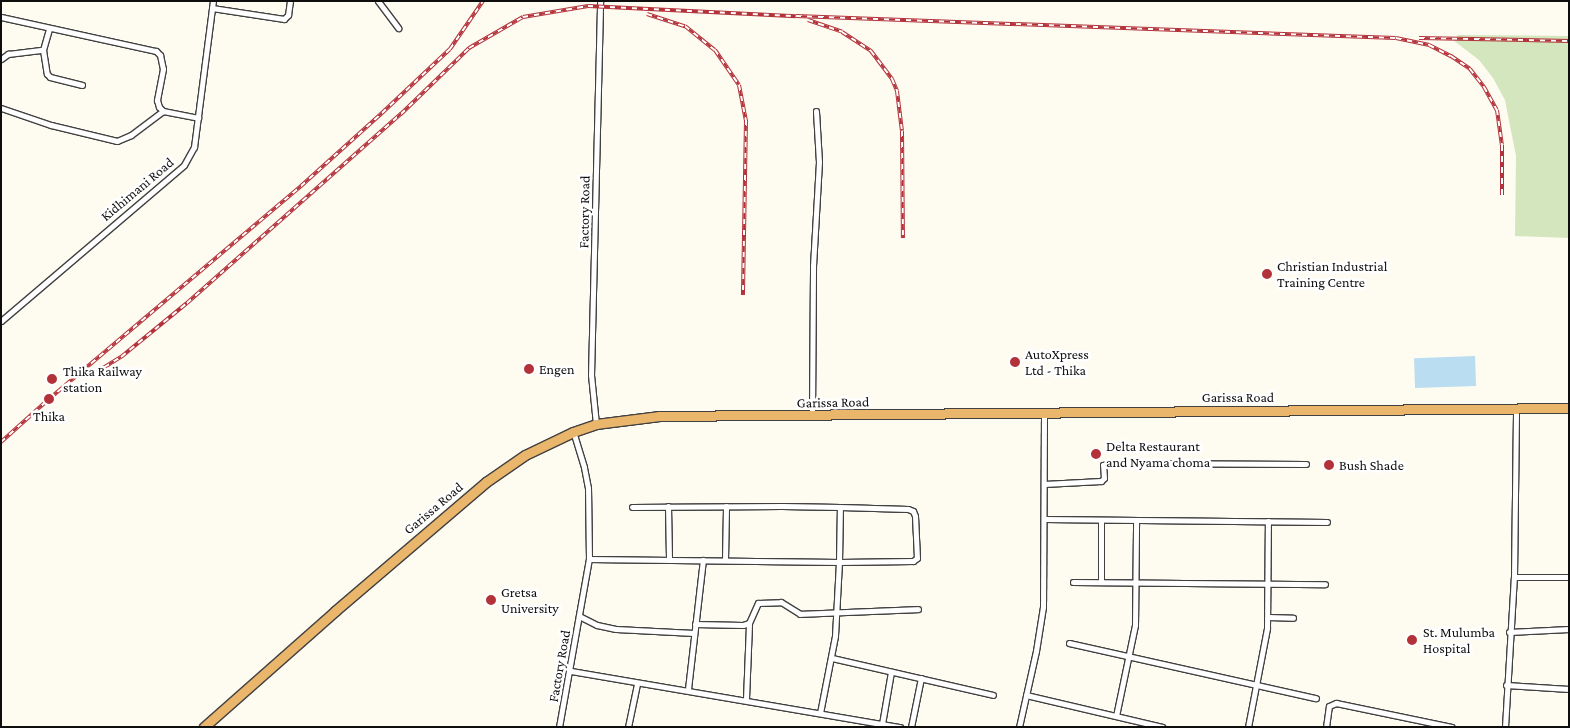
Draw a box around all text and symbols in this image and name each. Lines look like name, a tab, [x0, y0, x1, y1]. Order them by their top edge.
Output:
street label: Kidhimani Road	[97, 154, 177, 224]
street label: Factory Road	[575, 175, 593, 249]
place label: Christian Industrial Training Centre	[1277, 258, 1387, 290]
marker: Christian Industrial Training Centre	[1261, 268, 1273, 280]
place label: AutoXpress Ltd - Thika	[1025, 346, 1089, 378]
marker: AutoXpress Ltd - Thika	[1009, 356, 1021, 368]
place label: Engen	[539, 361, 574, 377]
place label: Thika Railway station	[63, 363, 142, 396]
marker: Engen	[523, 363, 535, 375]
marker: Thika Railway station	[45, 372, 59, 386]
street label: Garissa Road	[1202, 389, 1274, 405]
marker: Thika	[42, 392, 56, 406]
street label: Garissa Road	[797, 393, 869, 411]
place label: Thika	[33, 408, 65, 424]
place label: Delta Restaurant and Nyama choma	[1106, 438, 1210, 471]
marker: Delta Restaurant and Nyama choma	[1090, 448, 1102, 460]
place label: Bush Shade	[1339, 457, 1404, 473]
marker: Bush Shade	[1323, 459, 1335, 471]
street label: Garissa Road	[400, 478, 466, 538]
place label: Gretsa University	[501, 584, 559, 616]
marker: Gretsa University	[485, 594, 497, 606]
place label: St. Mulumba Hospital	[1423, 624, 1495, 656]
street label: Factory Road	[544, 629, 574, 703]
marker: St. Mulumba Hospital	[1405, 633, 1419, 647]

